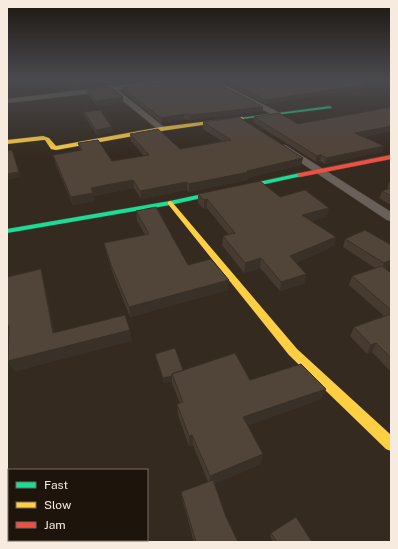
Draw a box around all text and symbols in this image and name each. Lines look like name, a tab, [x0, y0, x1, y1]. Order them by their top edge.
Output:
legend	[8, 469, 148, 541]
text: Fast	[44, 478, 69, 492]
text: Slow	[44, 498, 72, 512]
text: Jam	[44, 518, 66, 532]

